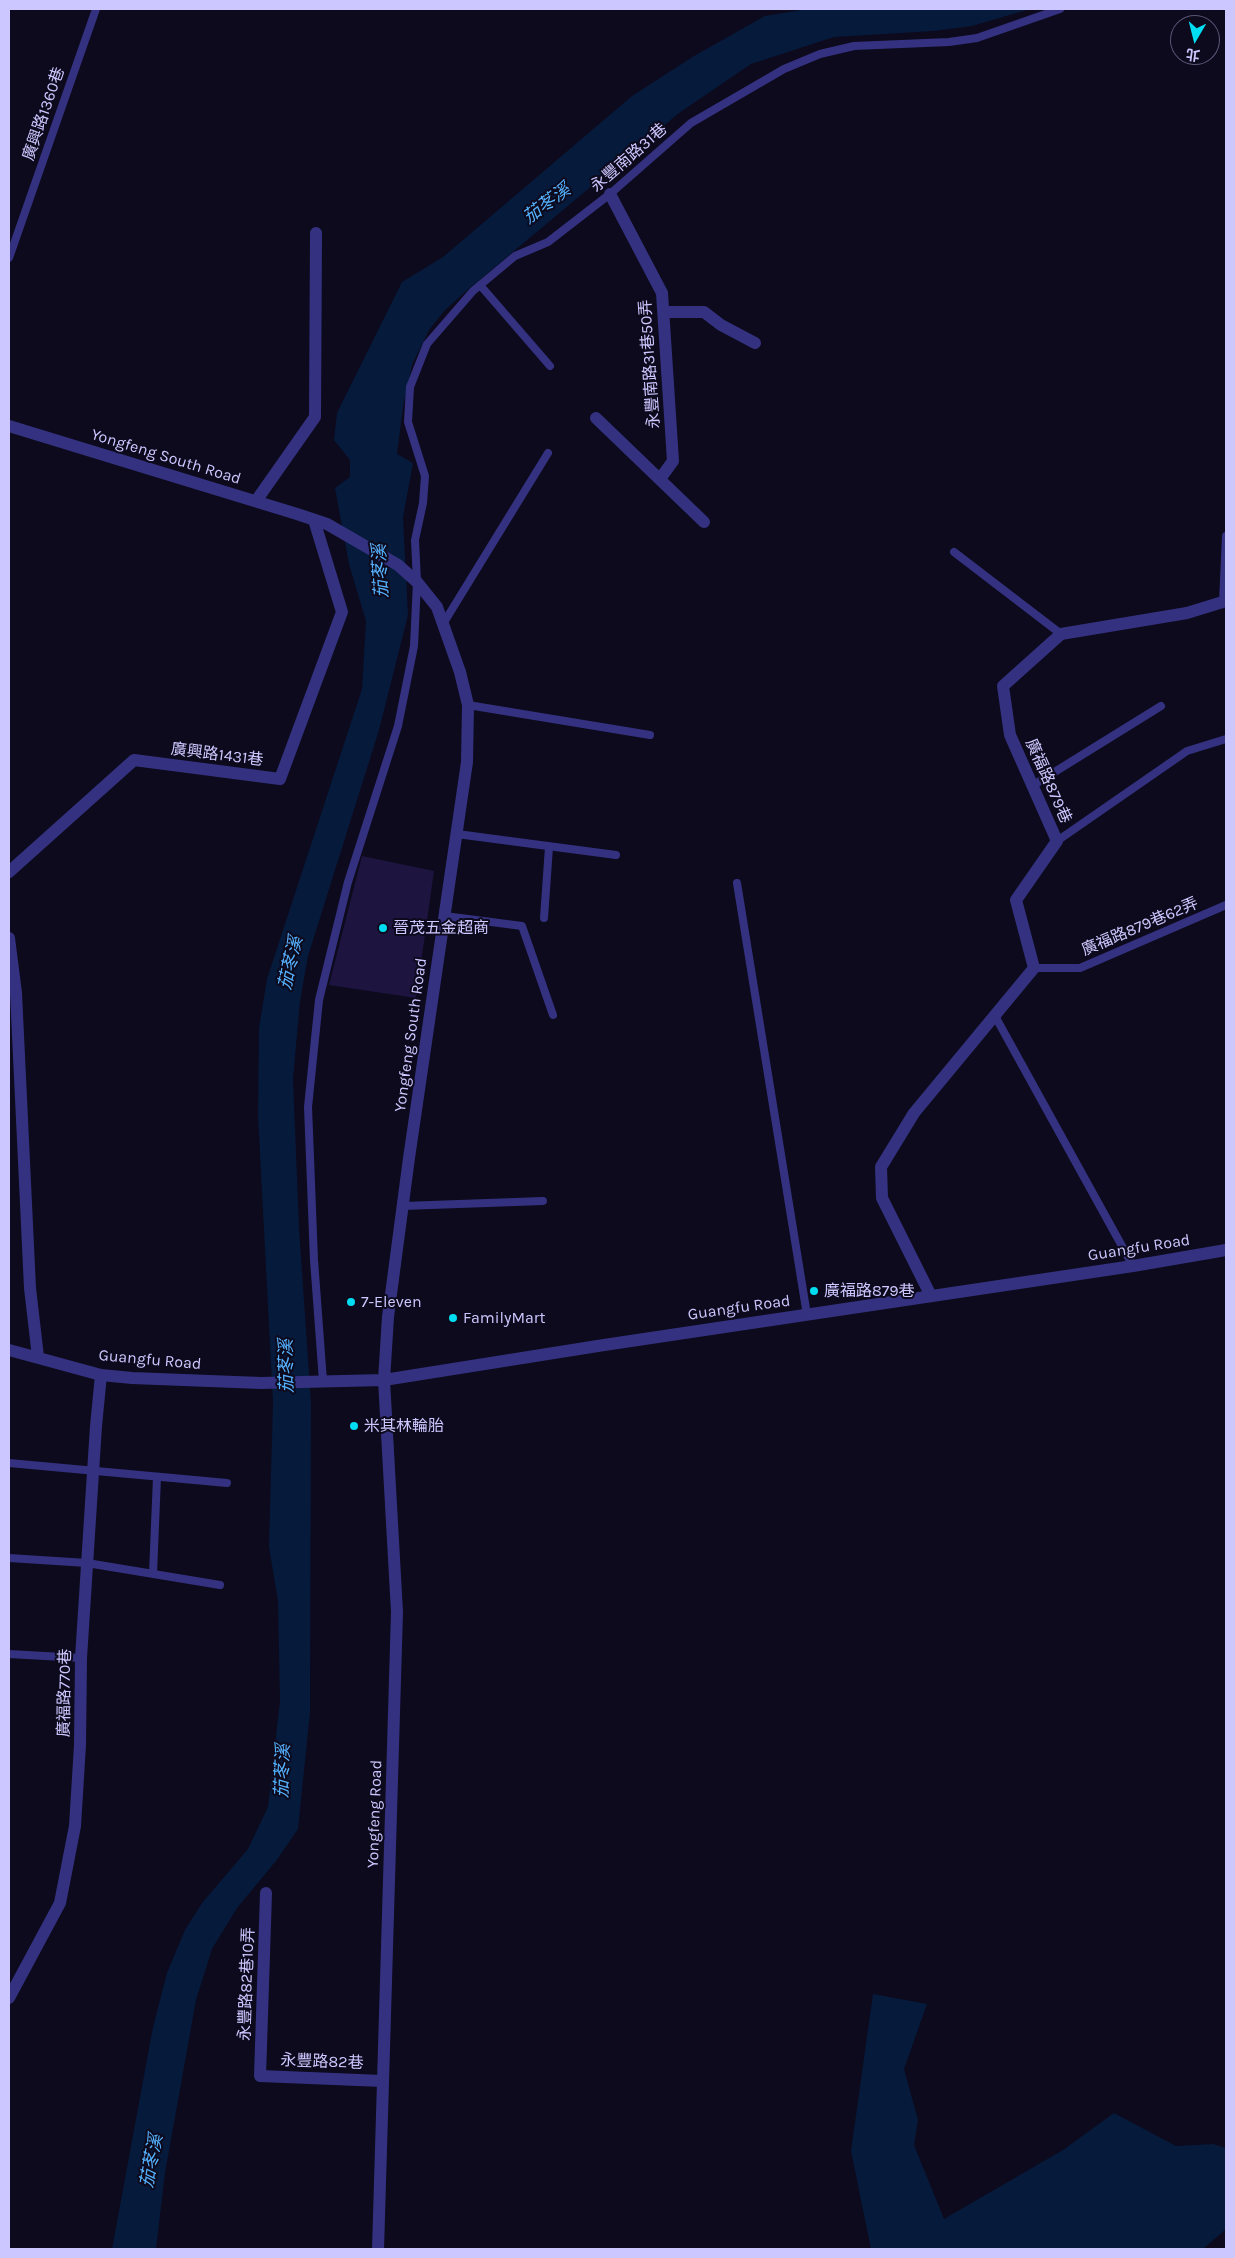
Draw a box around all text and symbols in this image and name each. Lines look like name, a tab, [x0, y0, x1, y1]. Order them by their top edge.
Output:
north arrow	[1170, 15, 1220, 65]
text: 北	[1185, 45, 1201, 64]
street label: 廣興路1360巷	[19, 65, 69, 163]
street label: 永豐南路31巷	[587, 120, 671, 196]
water label: 茄苳溪	[519, 179, 575, 229]
street label: 永豐南路31巷50弄	[636, 299, 664, 429]
street label: Yongfeng South Road	[89, 425, 243, 489]
water label: 茄苳溪	[369, 543, 393, 599]
street label: 廣福路879巷	[1021, 736, 1075, 826]
street label: 廣興路1431巷	[170, 740, 264, 770]
street label: 廣福路879巷62弄	[1079, 894, 1201, 960]
place label: 晉茂五金超商	[393, 918, 489, 938]
marker: 晉茂五金超商	[377, 922, 389, 934]
water label: 茄苳溪	[274, 934, 308, 992]
street label: Yongfeng South Road	[391, 957, 431, 1113]
street label: Guangfu Road	[1086, 1230, 1192, 1266]
place label: 廣福路879巷	[824, 1281, 915, 1301]
marker: 廣福路879巷	[808, 1285, 820, 1297]
street label: Guangfu Road	[687, 1291, 791, 1325]
place label: 7-Eleven	[361, 1292, 422, 1312]
marker: 7-Eleven	[345, 1296, 357, 1308]
place label: FamilyMart	[463, 1308, 546, 1328]
marker: FamilyMart	[447, 1312, 459, 1324]
water label: 茄苳溪	[276, 1339, 298, 1393]
street label: Guangfu Road	[98, 1346, 202, 1374]
place label: 米其林輪胎	[364, 1416, 444, 1436]
marker: 米其林輪胎	[348, 1420, 360, 1432]
street label: 廣福路770巷	[55, 1649, 75, 1737]
water label: 茄苳溪	[271, 1744, 295, 1798]
street label: Yongfeng Road	[364, 1760, 386, 1868]
street label: 永豐路82巷10弄	[235, 1927, 259, 2041]
street label: 永豐路82巷	[280, 2051, 364, 2073]
water label: 茄苳溪	[136, 2132, 168, 2190]

